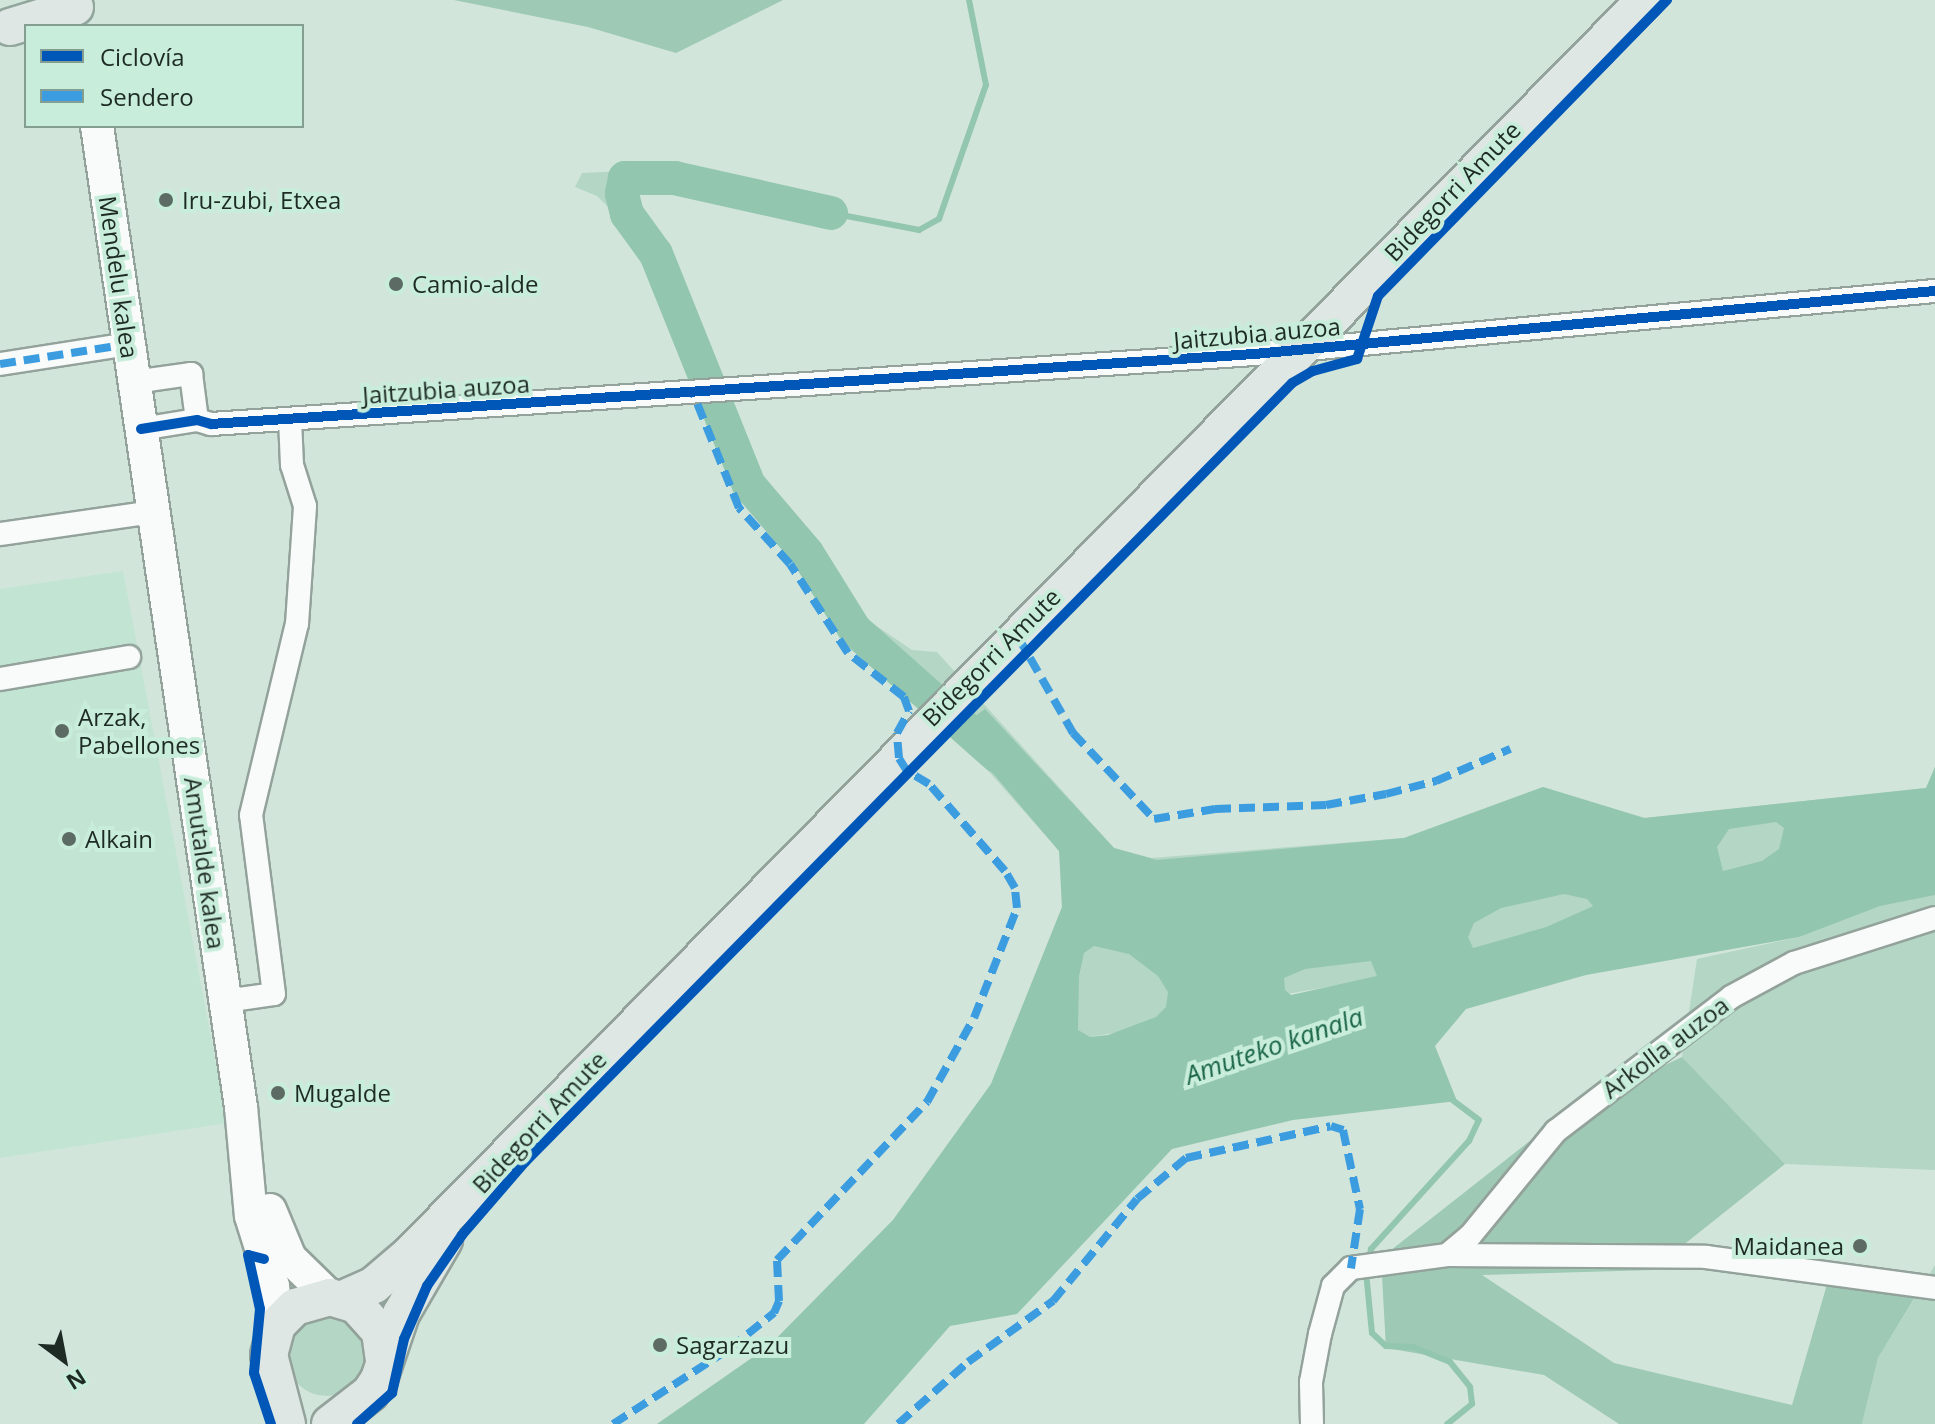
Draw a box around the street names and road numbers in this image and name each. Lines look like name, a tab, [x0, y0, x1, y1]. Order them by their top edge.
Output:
street label: Bidegorri Amute	[1378, 115, 1526, 267]
street label: Mendelu kalea	[93, 194, 145, 360]
street label: Jaitzubia auzoa	[1172, 311, 1342, 355]
street label: Jaitzubia auzoa	[361, 369, 531, 409]
street label: Bidegorri Amute	[916, 582, 1066, 732]
street label: Amutalde kalea	[179, 775, 231, 951]
street label: Arkolla auzoa	[1596, 990, 1734, 1104]
street label: Bidegorri Amute	[466, 1045, 612, 1199]

